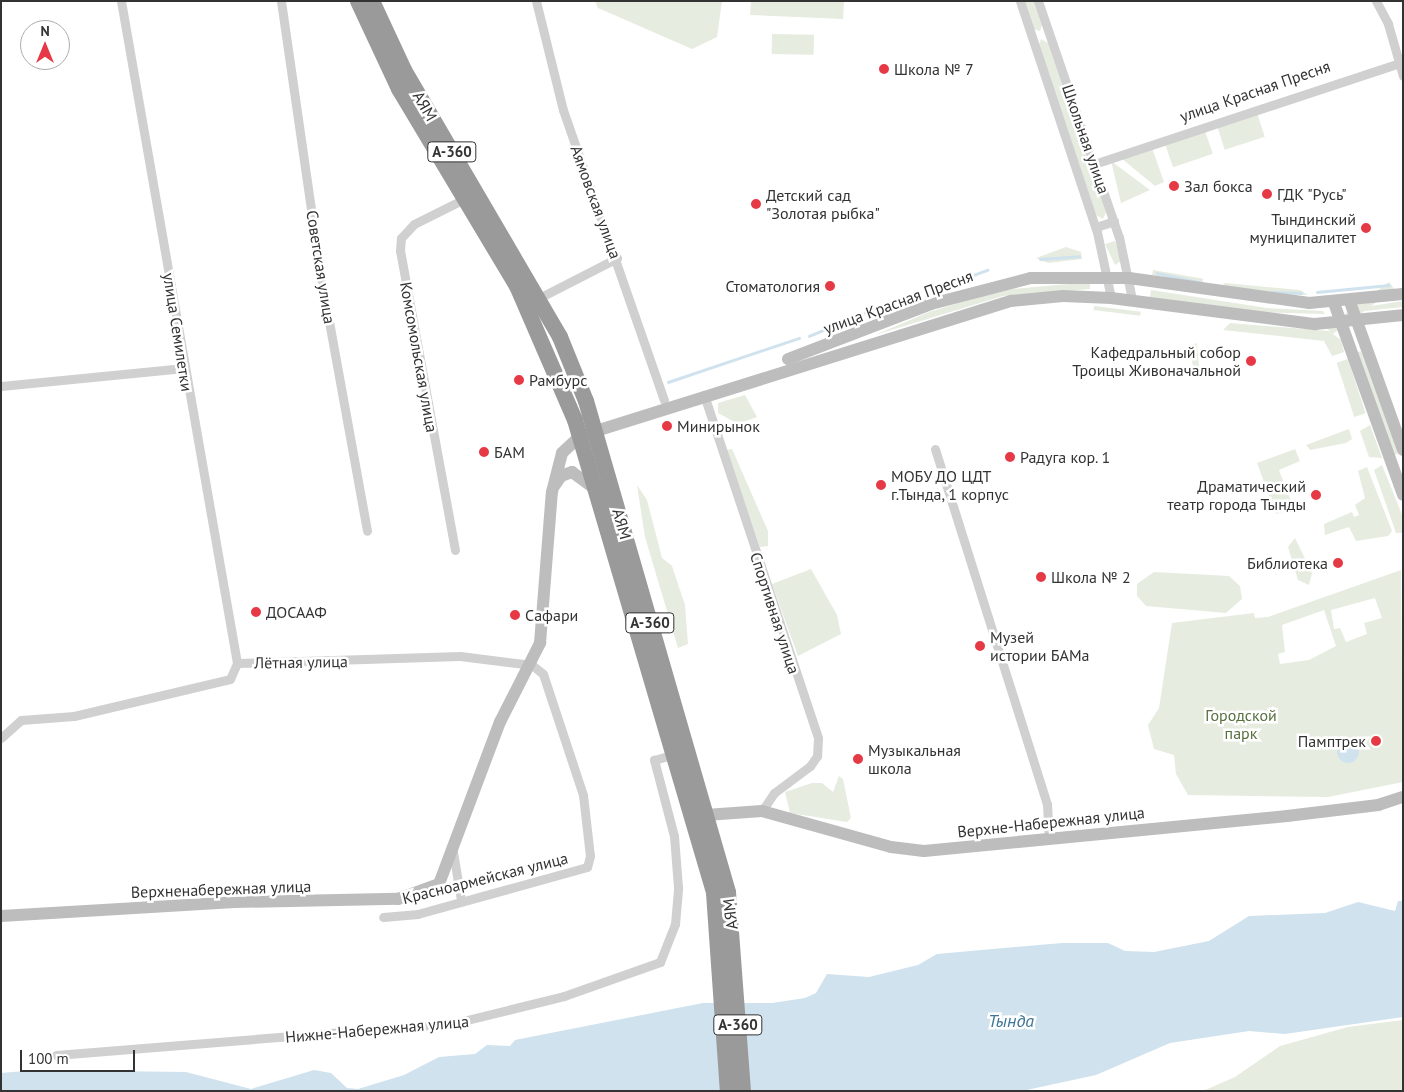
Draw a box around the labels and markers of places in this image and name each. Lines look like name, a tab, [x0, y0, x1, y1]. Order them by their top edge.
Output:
place label: Школа № 7	[894, 59, 974, 79]
marker: Школа № 7	[878, 63, 890, 75]
place label: Зал бокса	[1184, 176, 1253, 196]
marker: Зал бокса	[1168, 180, 1180, 192]
place label: ГДК "Русь"	[1277, 184, 1348, 204]
place label: Детский сад "Золотая рыбка"	[766, 185, 880, 223]
marker: ГДК "Русь"	[1261, 188, 1273, 200]
marker: Детский сад "Золотая рыбка"	[750, 198, 762, 210]
place label: Тындинский муниципалитет	[1249, 209, 1356, 247]
marker: Тындинский муниципалитет	[1360, 222, 1372, 234]
place label: Стоматология	[725, 276, 820, 296]
marker: Стоматология	[824, 280, 836, 292]
place label: Кафедральный собор Троицы Живоначальной	[1072, 342, 1241, 380]
marker: Кафедральный собор Троицы Живоначальной	[1245, 355, 1257, 367]
place label: Рамбурс	[529, 370, 587, 390]
marker: Рамбурс	[513, 374, 525, 386]
place label: Минирынок	[677, 416, 760, 436]
marker: Минирынок	[661, 420, 673, 432]
place label: БАМ	[494, 442, 525, 462]
marker: БАМ	[478, 446, 490, 458]
place label: Радуга кор. 1	[1020, 447, 1111, 467]
marker: Радуга кор. 1	[1004, 451, 1016, 463]
place label: МОБУ ДО ЦДТ г.Тында, 1 корпус	[891, 466, 1010, 504]
place label: Драматический театр города Тынды	[1167, 476, 1306, 514]
marker: МОБУ ДО ЦДТ г.Тында, 1 корпус	[875, 479, 887, 491]
marker: Драматический театр города Тынды	[1310, 489, 1322, 501]
place label: Библиотека	[1247, 553, 1328, 573]
marker: Библиотека	[1332, 557, 1344, 569]
place label: Школа № 2	[1051, 567, 1131, 587]
marker: Школа № 2	[1035, 571, 1047, 583]
place label: ДОСААФ	[266, 602, 327, 622]
place label: Сафари	[525, 605, 578, 625]
marker: ДОСААФ	[250, 606, 262, 618]
marker: Сафари	[509, 609, 521, 621]
place label: Музей истории БАМа	[990, 627, 1090, 665]
marker: Музей истории БАМа	[974, 640, 986, 652]
place label: Памптрек	[1298, 731, 1366, 751]
marker: Памптрек	[1370, 735, 1382, 747]
place label: Музыкальная школа	[868, 740, 961, 778]
marker: Музыкальная школа	[852, 753, 864, 765]

